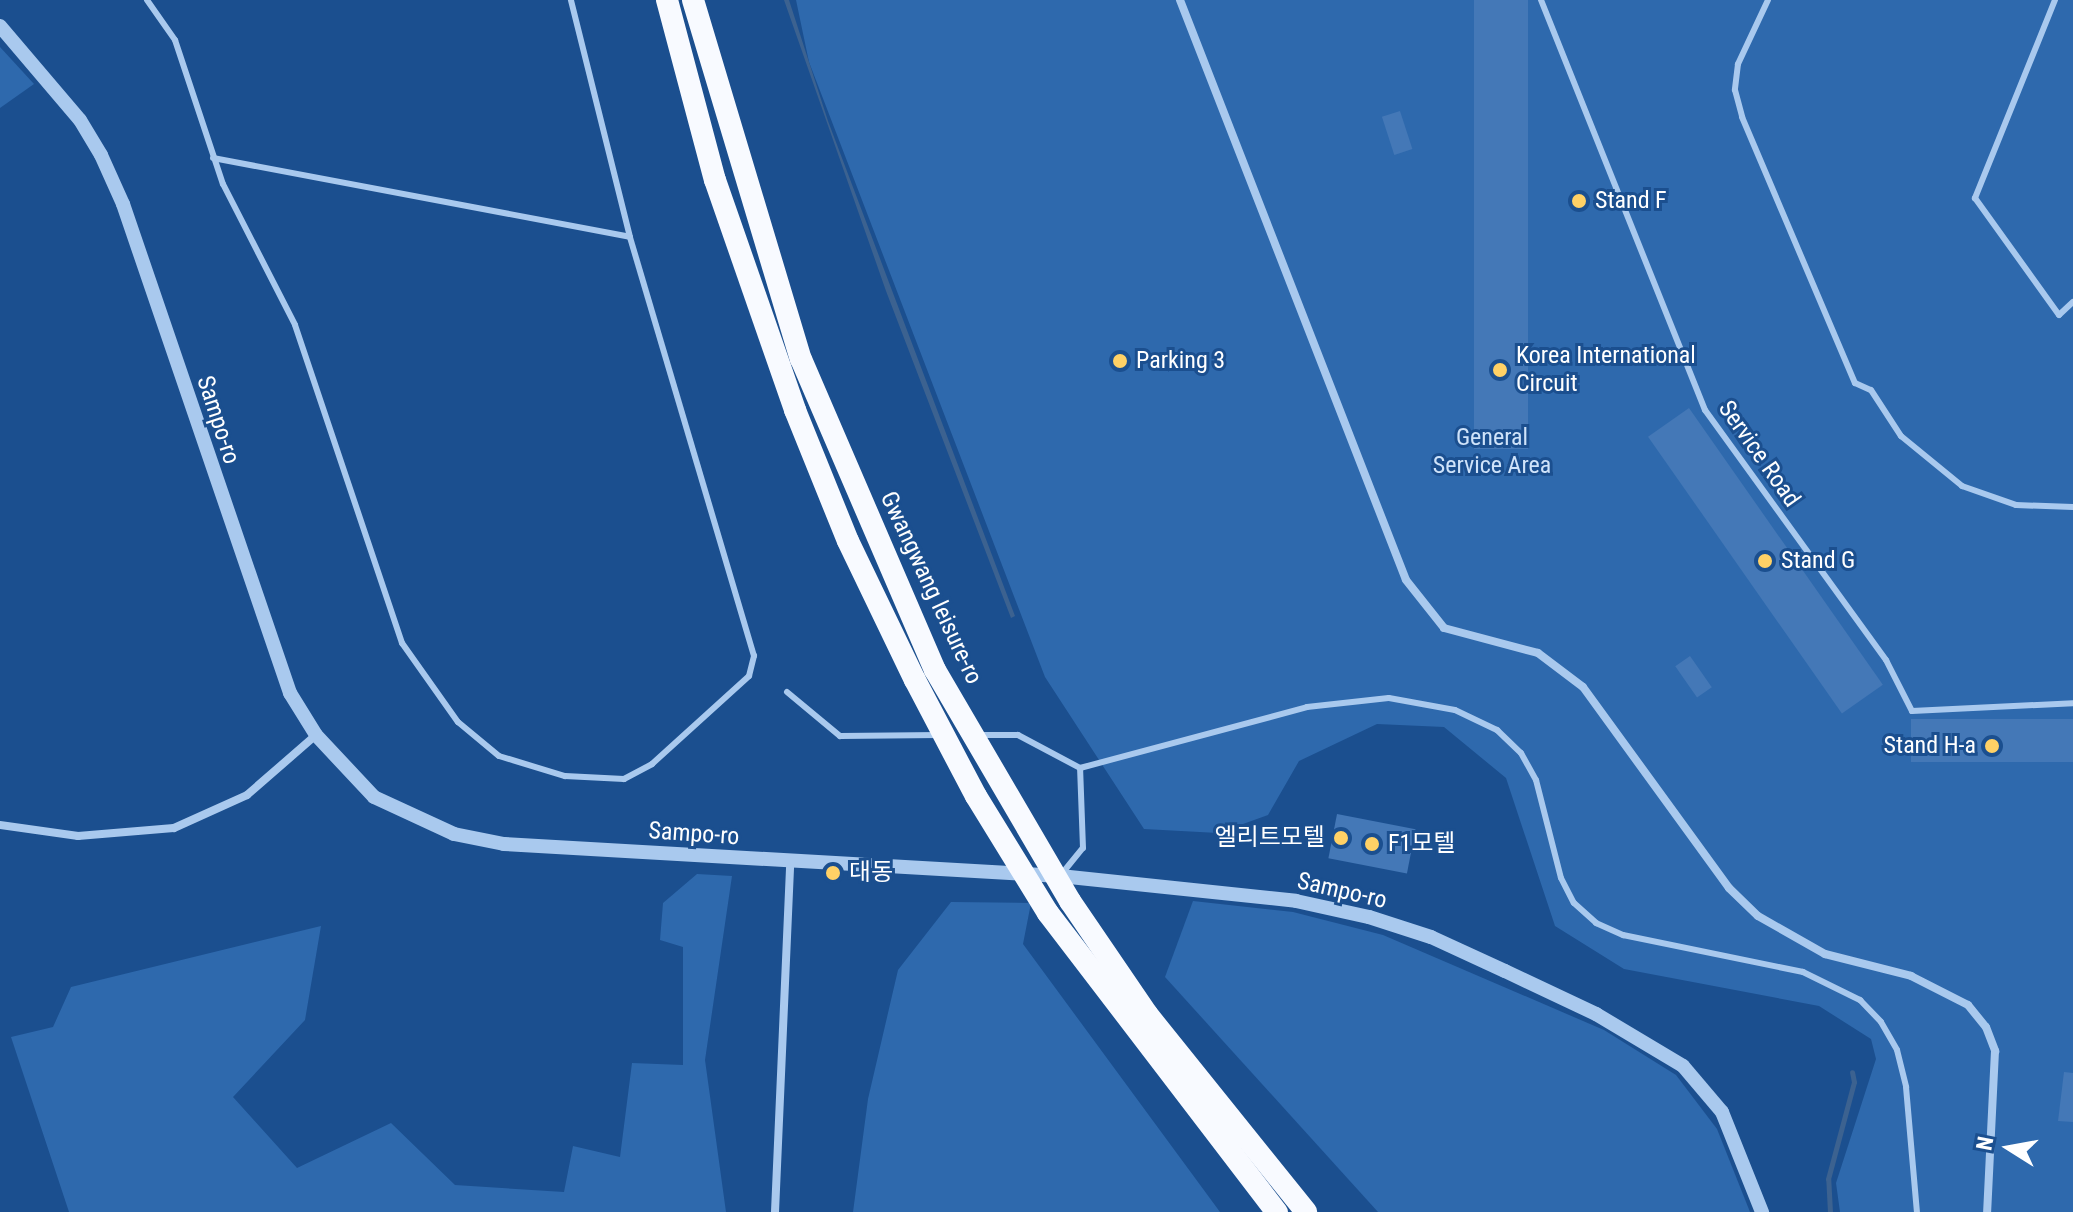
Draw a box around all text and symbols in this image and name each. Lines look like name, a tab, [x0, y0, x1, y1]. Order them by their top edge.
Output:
place label: Stand F	[1595, 187, 1667, 215]
marker: Stand F	[1570, 192, 1588, 210]
place label: Korea International Circuit	[1516, 342, 1696, 398]
place label: Parking 3	[1136, 347, 1225, 375]
marker: Parking 3	[1111, 352, 1129, 370]
marker: Korea International Circuit	[1491, 361, 1509, 379]
street label: Sampo-ro	[190, 372, 246, 468]
street label: Service Road	[1712, 395, 1806, 513]
park label: General Service Area	[1433, 424, 1551, 480]
street label: Gwangwang leisure-ro	[874, 487, 988, 689]
place label: Stand G	[1781, 547, 1855, 575]
marker: Stand G	[1756, 552, 1774, 570]
place label: Stand H-a	[1884, 732, 1976, 760]
marker: Stand H-a	[1983, 737, 2001, 755]
street label: Sampo-ro	[648, 816, 740, 852]
place label: 엘리트모텔	[1215, 824, 1325, 852]
marker: 엘리트모텔	[1332, 829, 1350, 847]
place label: F1모텔	[1388, 830, 1456, 858]
marker: F1모텔	[1363, 835, 1381, 853]
place label: 대동	[849, 859, 893, 887]
marker: 대동	[824, 864, 842, 882]
street label: Sampo-ro	[1294, 867, 1390, 915]
north arrow	[1969, 1108, 2049, 1188]
text: N	[1971, 1134, 1999, 1152]

